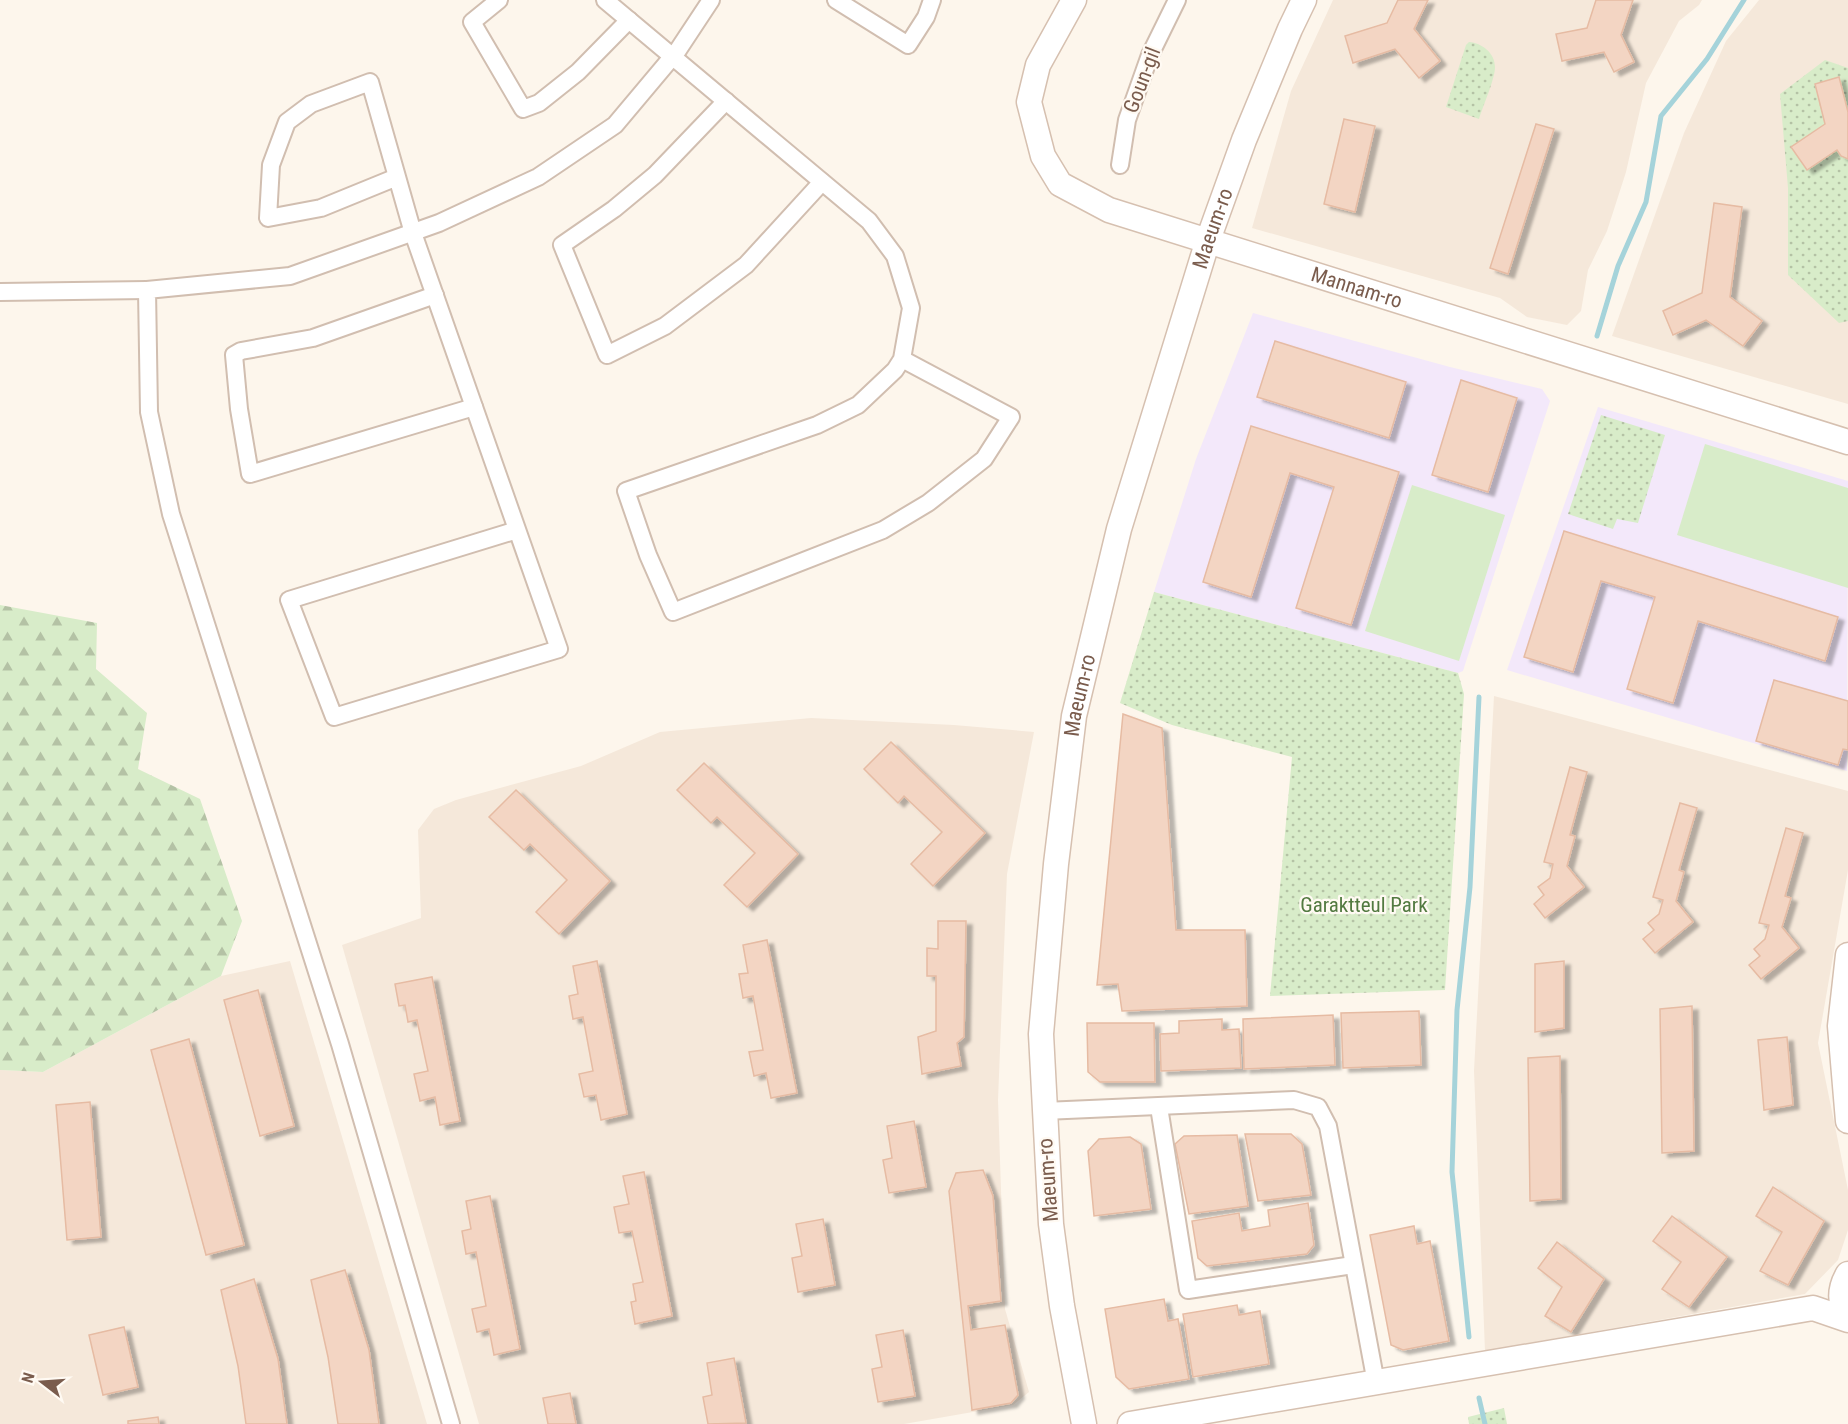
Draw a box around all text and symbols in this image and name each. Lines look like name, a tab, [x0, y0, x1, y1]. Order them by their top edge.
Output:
street label: Goun-gil	[1119, 44, 1165, 116]
street label: Maeum-ro	[1188, 185, 1238, 272]
street label: Mannam-ro	[1308, 262, 1405, 313]
street label: Maeum-ro	[1060, 652, 1100, 738]
park label: Garaktteul Park	[1300, 893, 1428, 917]
street label: Maeum-ro	[1033, 1137, 1063, 1223]
north arrow	[12, 1352, 72, 1412]
text: N	[18, 1370, 39, 1385]

